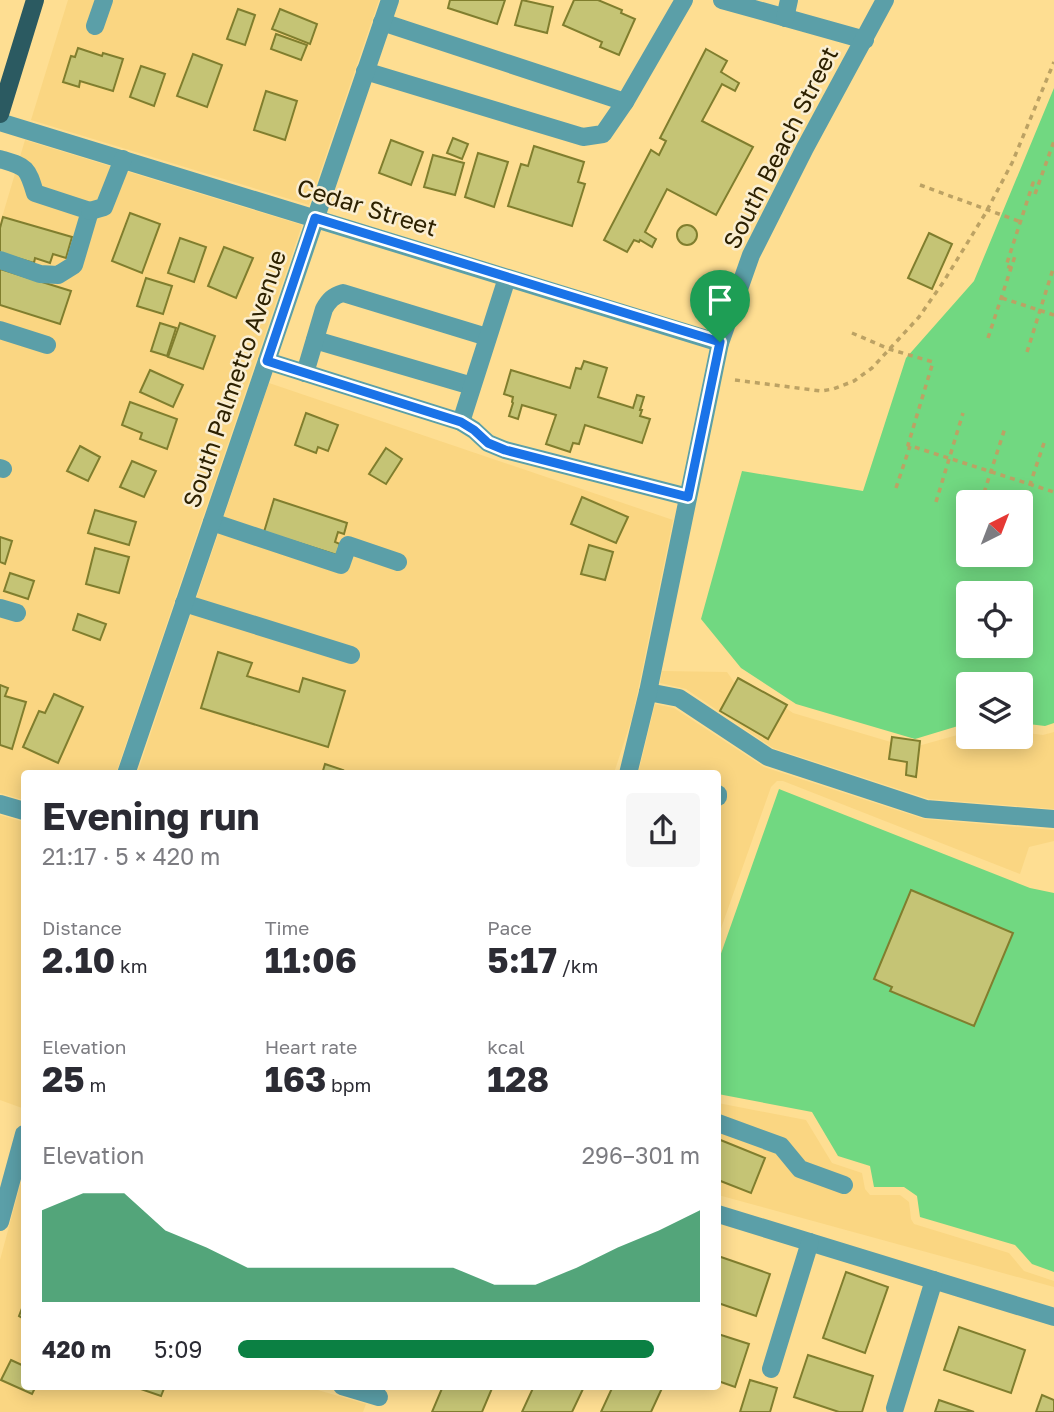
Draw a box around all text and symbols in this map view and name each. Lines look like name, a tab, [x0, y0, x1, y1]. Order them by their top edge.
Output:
street label: South Beach Street	[716, 41, 843, 253]
street label: Cedar Street	[294, 172, 441, 242]
street label: South Palmetto Avenue	[176, 246, 291, 511]
pin	[690, 270, 750, 342]
icon: arrive	[701, 281, 739, 319]
north arrow	[956, 490, 1032, 567]
map controls	[956, 490, 1033, 749]
button: locate	[956, 581, 1033, 658]
button: layers	[956, 672, 1033, 749]
text: Evening run	[42, 793, 260, 838]
button: share	[626, 793, 700, 867]
text: 21:17 · 5 × 420 m	[42, 842, 220, 870]
text: Distance	[42, 916, 122, 939]
text: Time	[265, 916, 309, 939]
text: Pace	[487, 916, 532, 939]
text: 2.10	[42, 939, 115, 981]
text: 11:06	[265, 939, 357, 981]
text: 5:17	[487, 939, 557, 981]
text: km	[115, 954, 148, 977]
text: /km	[557, 954, 598, 977]
text: Elevation	[42, 1035, 127, 1058]
text: Heart rate	[265, 1035, 357, 1058]
text: kcal	[487, 1035, 525, 1058]
text: 25	[42, 1058, 85, 1100]
text: 163	[265, 1058, 326, 1100]
text: 128	[487, 1058, 549, 1100]
text: m	[85, 1073, 106, 1096]
text: bpm	[326, 1073, 371, 1096]
text: Elevation	[42, 1141, 144, 1169]
text: 296–301 m	[582, 1141, 700, 1169]
text: 420 m	[42, 1335, 111, 1363]
text: 5:09	[154, 1335, 202, 1363]

